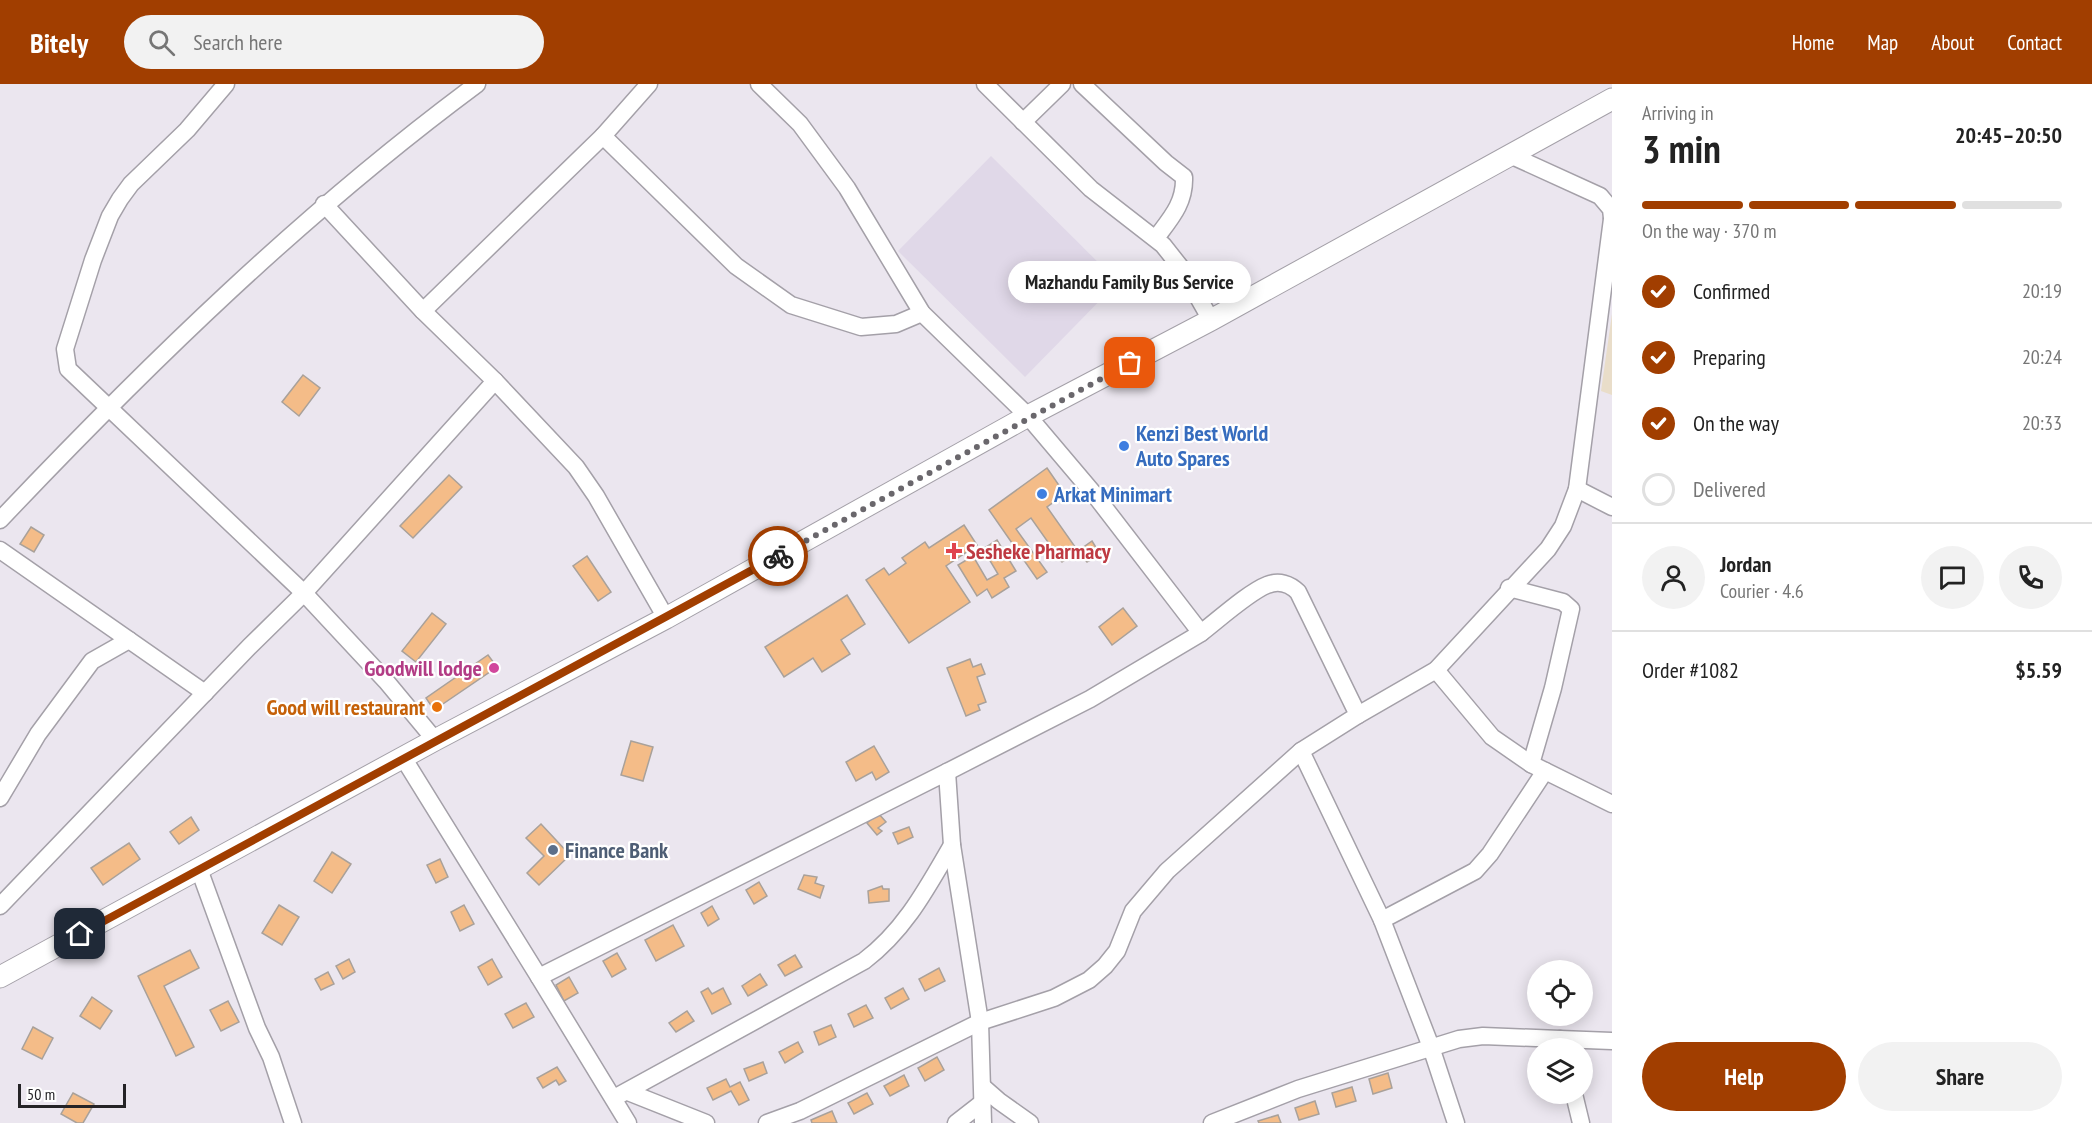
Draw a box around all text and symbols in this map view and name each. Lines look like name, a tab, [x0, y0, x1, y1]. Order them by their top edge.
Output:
search box	[124, 15, 544, 69]
text: Bitely	[30, 24, 88, 61]
icon: search	[145, 26, 178, 59]
text: Search here	[193, 28, 283, 56]
text: Home	[1792, 29, 1834, 56]
text: Map	[1867, 29, 1898, 56]
text: About	[1931, 29, 1974, 56]
text: Contact	[2007, 29, 2062, 56]
text: Arriving in	[1642, 100, 1714, 126]
text: 20:45–20:50	[1955, 121, 2062, 149]
text: 3 min	[1642, 123, 1721, 174]
text: On the way · 370 m	[1642, 218, 1777, 244]
callout: Mazhandu Family Bus Service	[1008, 261, 1252, 303]
text: Mazhandu Family Bus Service	[1025, 269, 1234, 295]
icon: check	[1642, 275, 1675, 308]
text: Confirmed	[1693, 277, 1770, 305]
text: 20:19	[2022, 278, 2062, 304]
pin	[1104, 337, 1155, 388]
icon: check	[1642, 341, 1675, 374]
text: Preparing	[1693, 343, 1766, 371]
text: 20:24	[2022, 344, 2062, 370]
icon: bag	[1113, 346, 1146, 379]
icon: check	[1642, 407, 1675, 440]
text: On the way	[1693, 409, 1779, 437]
text: 20:33	[2022, 410, 2062, 436]
place label: Kenzi Best World Auto Spares	[1135, 419, 1268, 472]
marker: Kenzi Best World Auto Spares	[1117, 439, 1131, 453]
text: Delivered	[1693, 475, 1766, 503]
place label: Arkat Minimart	[1053, 480, 1173, 508]
marker: Arkat Minimart	[1035, 487, 1049, 501]
courier	[748, 526, 808, 586]
place label: Sesheke Pharmacy	[966, 537, 1112, 565]
icon: bike	[762, 540, 795, 573]
marker: Sesheke Pharmacy	[947, 544, 961, 558]
button: person	[1642, 546, 1705, 609]
button: chat	[1921, 546, 1984, 609]
button: phone	[1999, 546, 2062, 609]
text: Jordan	[1720, 550, 1771, 578]
text: Courier · 4.6	[1720, 578, 1804, 604]
place label: Goodwill lodge	[364, 654, 482, 682]
text: Order #1082	[1642, 656, 1739, 684]
text: $5.59	[2015, 656, 2062, 684]
marker: Goodwill lodge	[487, 661, 501, 675]
place label: Good will restaurant	[266, 693, 426, 721]
marker: Good will restaurant	[430, 700, 444, 714]
place label: Finance Bank	[565, 836, 669, 864]
marker: Finance Bank	[546, 843, 560, 857]
pin	[54, 908, 105, 959]
icon: home	[63, 917, 96, 950]
map controls	[1527, 960, 1593, 1104]
button: locate	[1527, 960, 1593, 1026]
button: layers	[1527, 1038, 1593, 1104]
button: Help	[1642, 1042, 1846, 1111]
button: Share	[1858, 1042, 2062, 1111]
scale bar	[18, 1081, 126, 1108]
text: 50 m	[27, 1084, 55, 1104]

